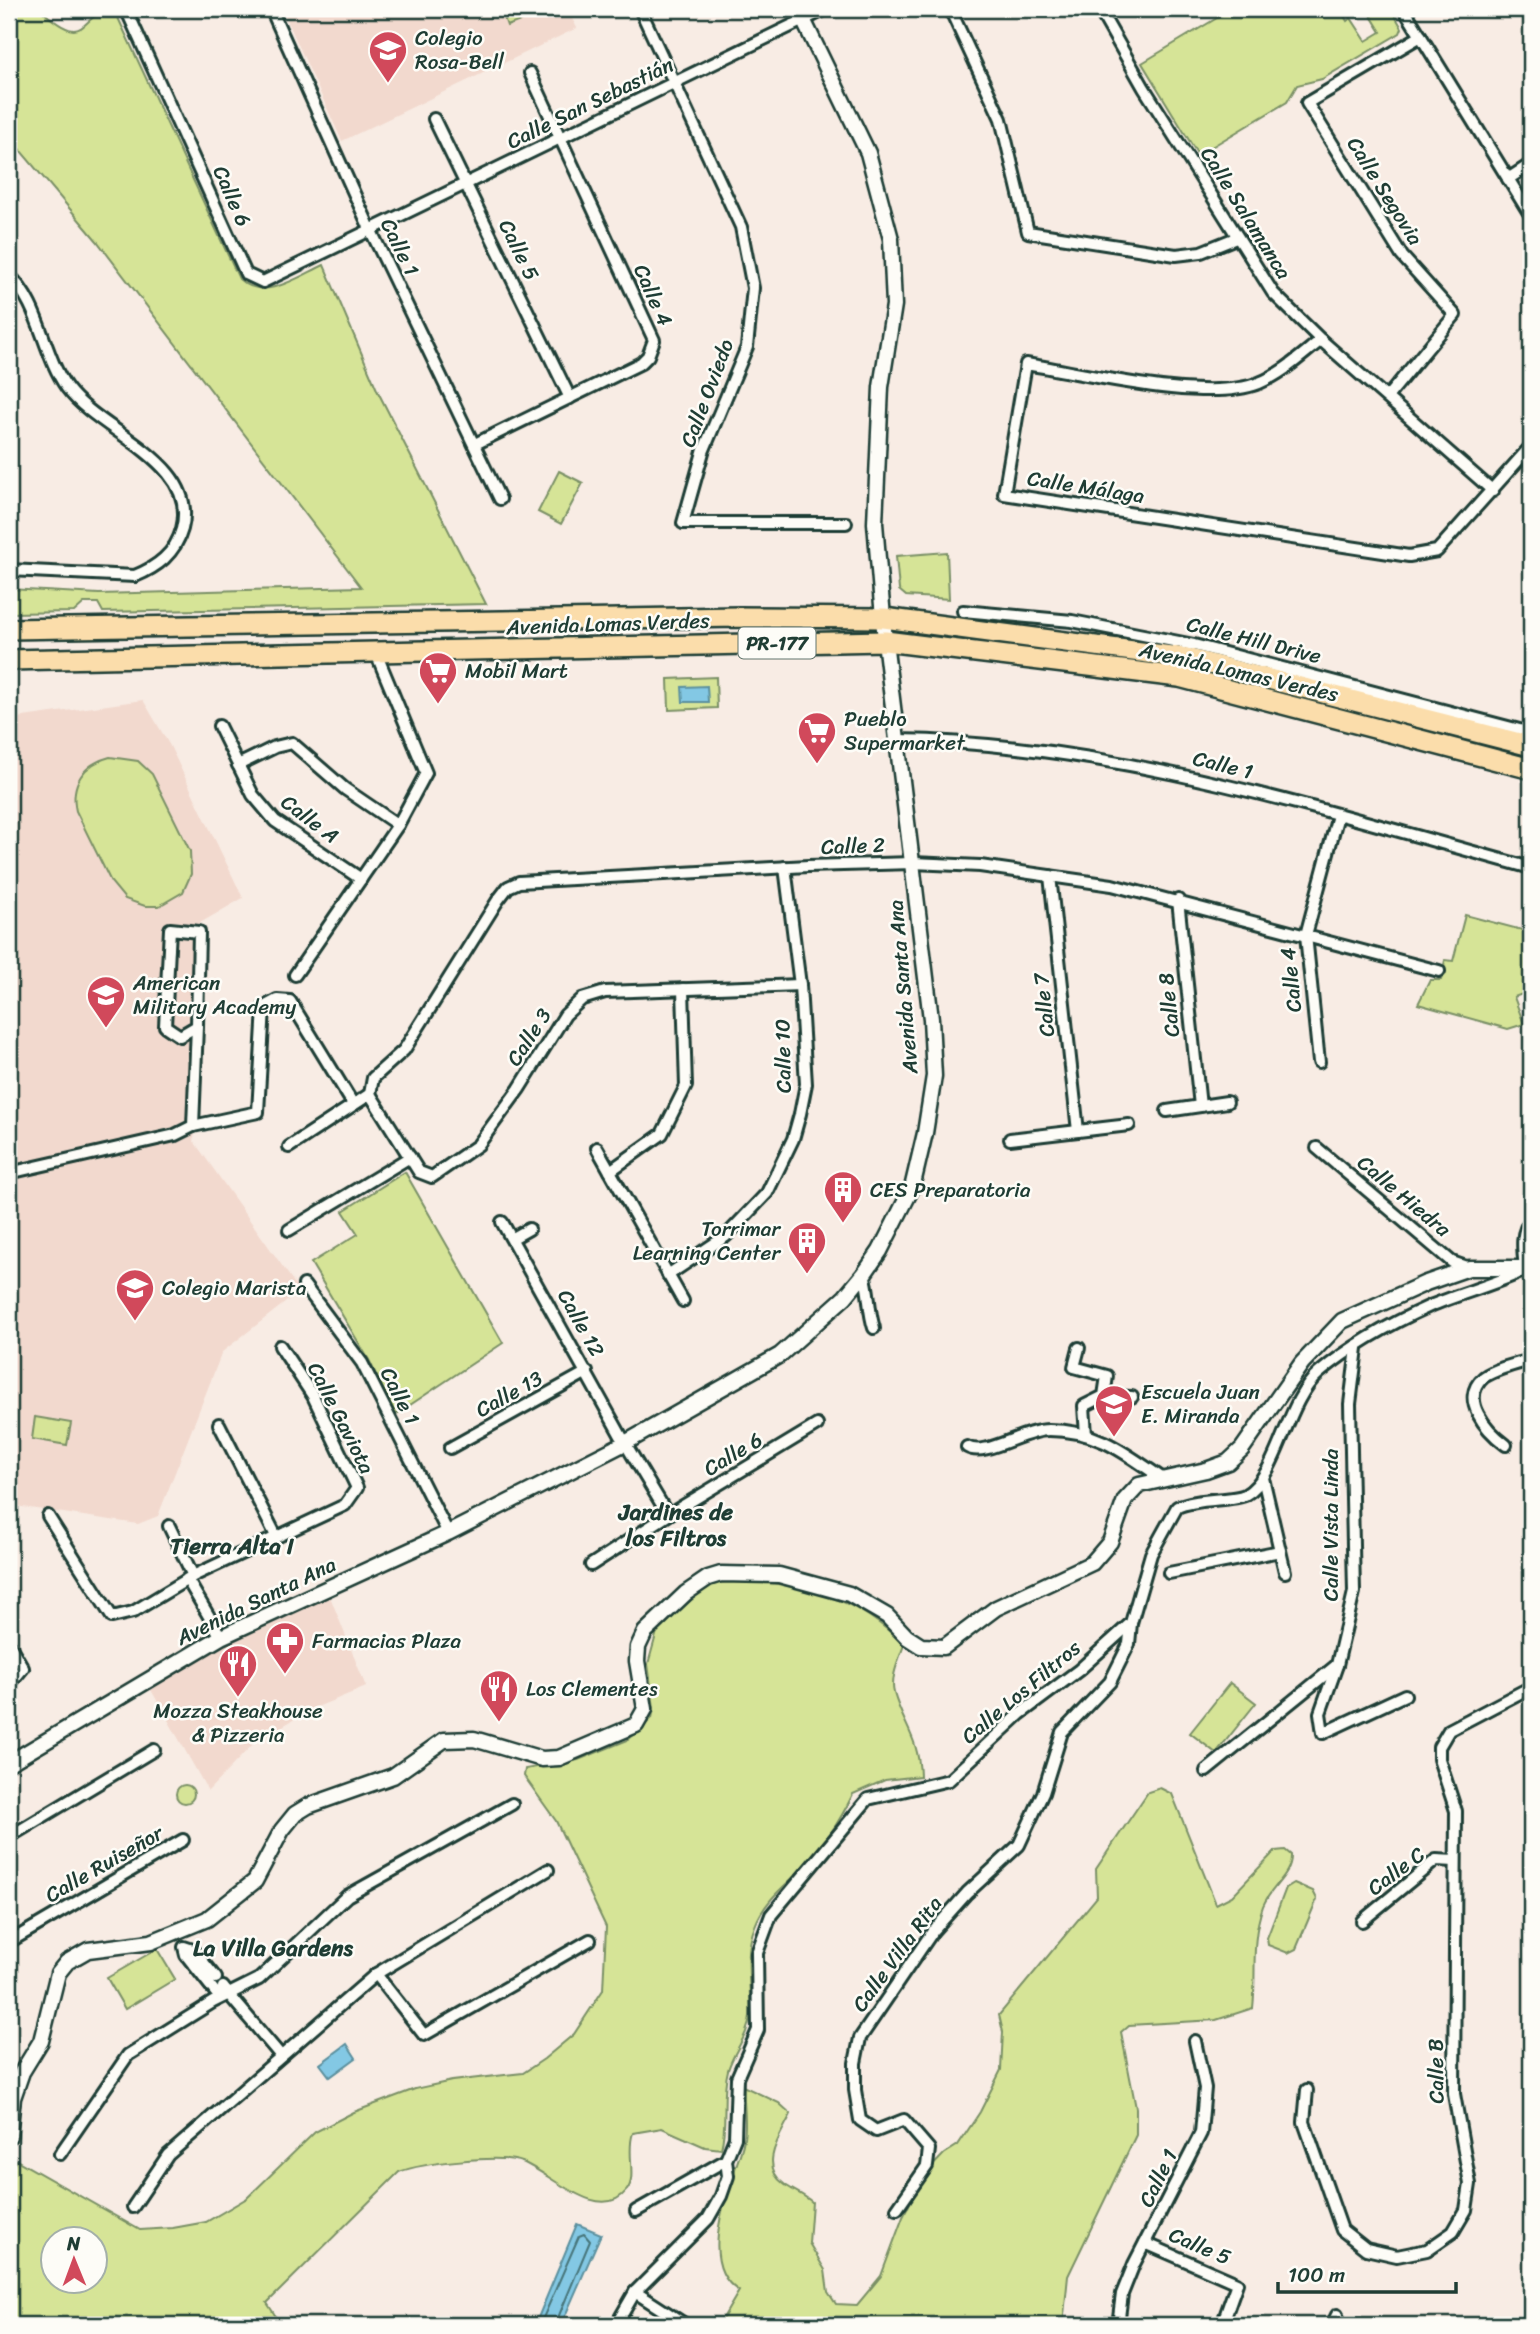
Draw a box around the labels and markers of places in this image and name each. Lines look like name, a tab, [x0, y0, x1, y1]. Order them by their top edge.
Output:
place label: Colegio Rosa-Bell	[415, 19, 505, 81]
school or university icon: Colegio Rosa-Bell	[367, 29, 409, 84]
supermarket icon: Mobil Mart	[417, 650, 459, 705]
place label: Mobil Mart	[465, 652, 568, 690]
place label: Pueblo Supermarket	[844, 700, 966, 762]
supermarket icon: Pueblo Supermarket	[796, 710, 838, 765]
place label: American Military Academy	[132, 964, 296, 1026]
school or university icon: American Military Academy	[85, 974, 127, 1029]
building icon: CES Preparatoria	[822, 1169, 864, 1224]
place label: CES Preparatoria	[870, 1171, 1031, 1209]
place label: Torrimar Learning Center	[633, 1210, 781, 1272]
building icon: Torrimar Learning Center	[786, 1220, 828, 1275]
school or university icon: Colegio Marista	[114, 1267, 156, 1322]
place label: Colegio Marista	[162, 1269, 307, 1307]
place label: Escuela Juan E. Miranda	[1141, 1373, 1260, 1435]
school or university icon: Escuela Juan E. Miranda	[1093, 1383, 1135, 1438]
pharmacy icon: Farmacias Plaza	[264, 1620, 306, 1675]
place label: Farmacias Plaza	[312, 1622, 461, 1660]
restaurant icon: Mozza Steakhouse & Pizzeria	[217, 1643, 259, 1698]
restaurant icon: Los Clementes	[478, 1668, 520, 1723]
place label: Los Clementes	[526, 1670, 658, 1708]
place label: Mozza Steakhouse & Pizzeria	[153, 1692, 323, 1754]

